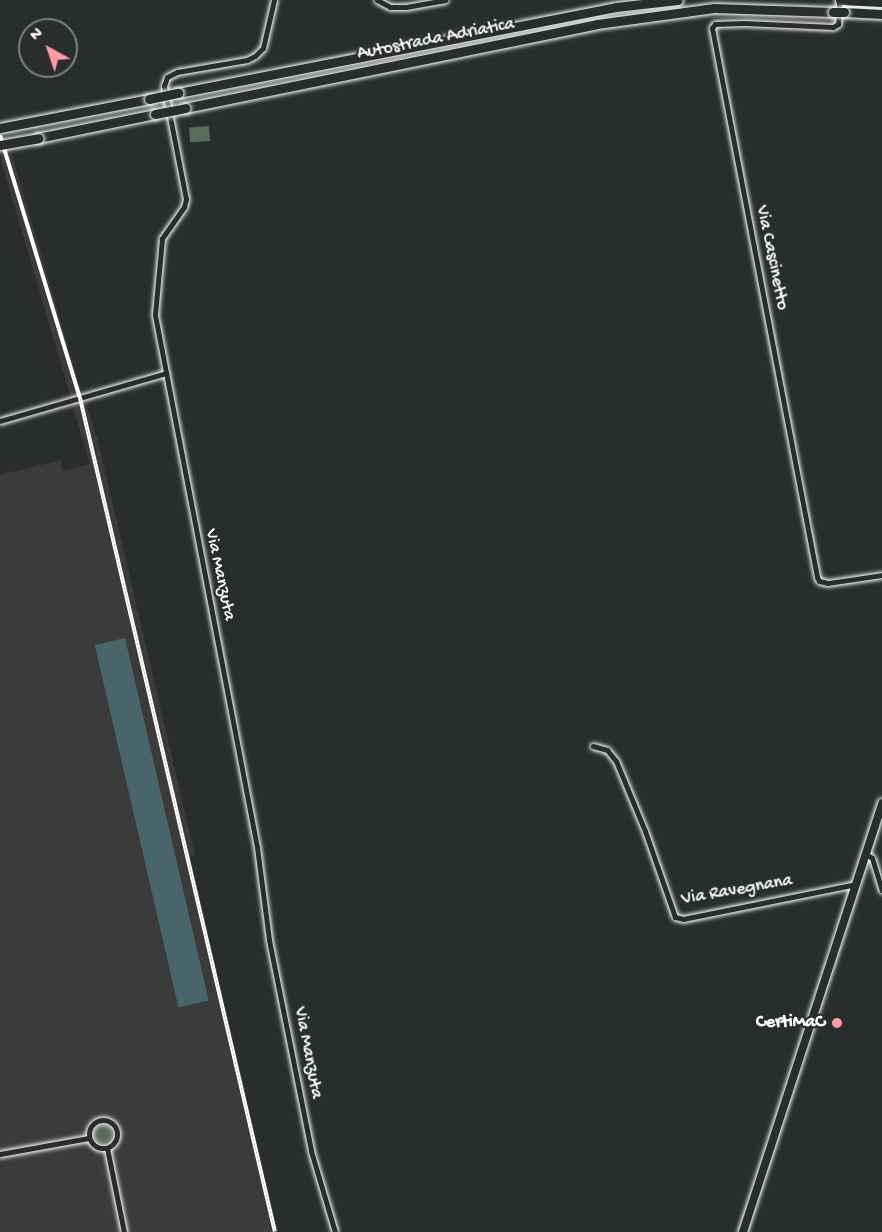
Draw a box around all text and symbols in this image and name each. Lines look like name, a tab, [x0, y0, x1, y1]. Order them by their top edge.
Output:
street label: Autostrada Adriatica	[356, 14, 516, 66]
north arrow	[18, 18, 78, 78]
text: N	[27, 25, 47, 46]
street label: Via Cascinetto	[749, 204, 793, 312]
street label: Via Manzuta	[199, 527, 239, 623]
street label: Via Ravegnana	[680, 871, 794, 911]
street label: Via Manzuta	[288, 1005, 326, 1101]
place label: CertiMaC	[756, 1012, 825, 1034]
marker: CertiMaC	[830, 1016, 844, 1030]

